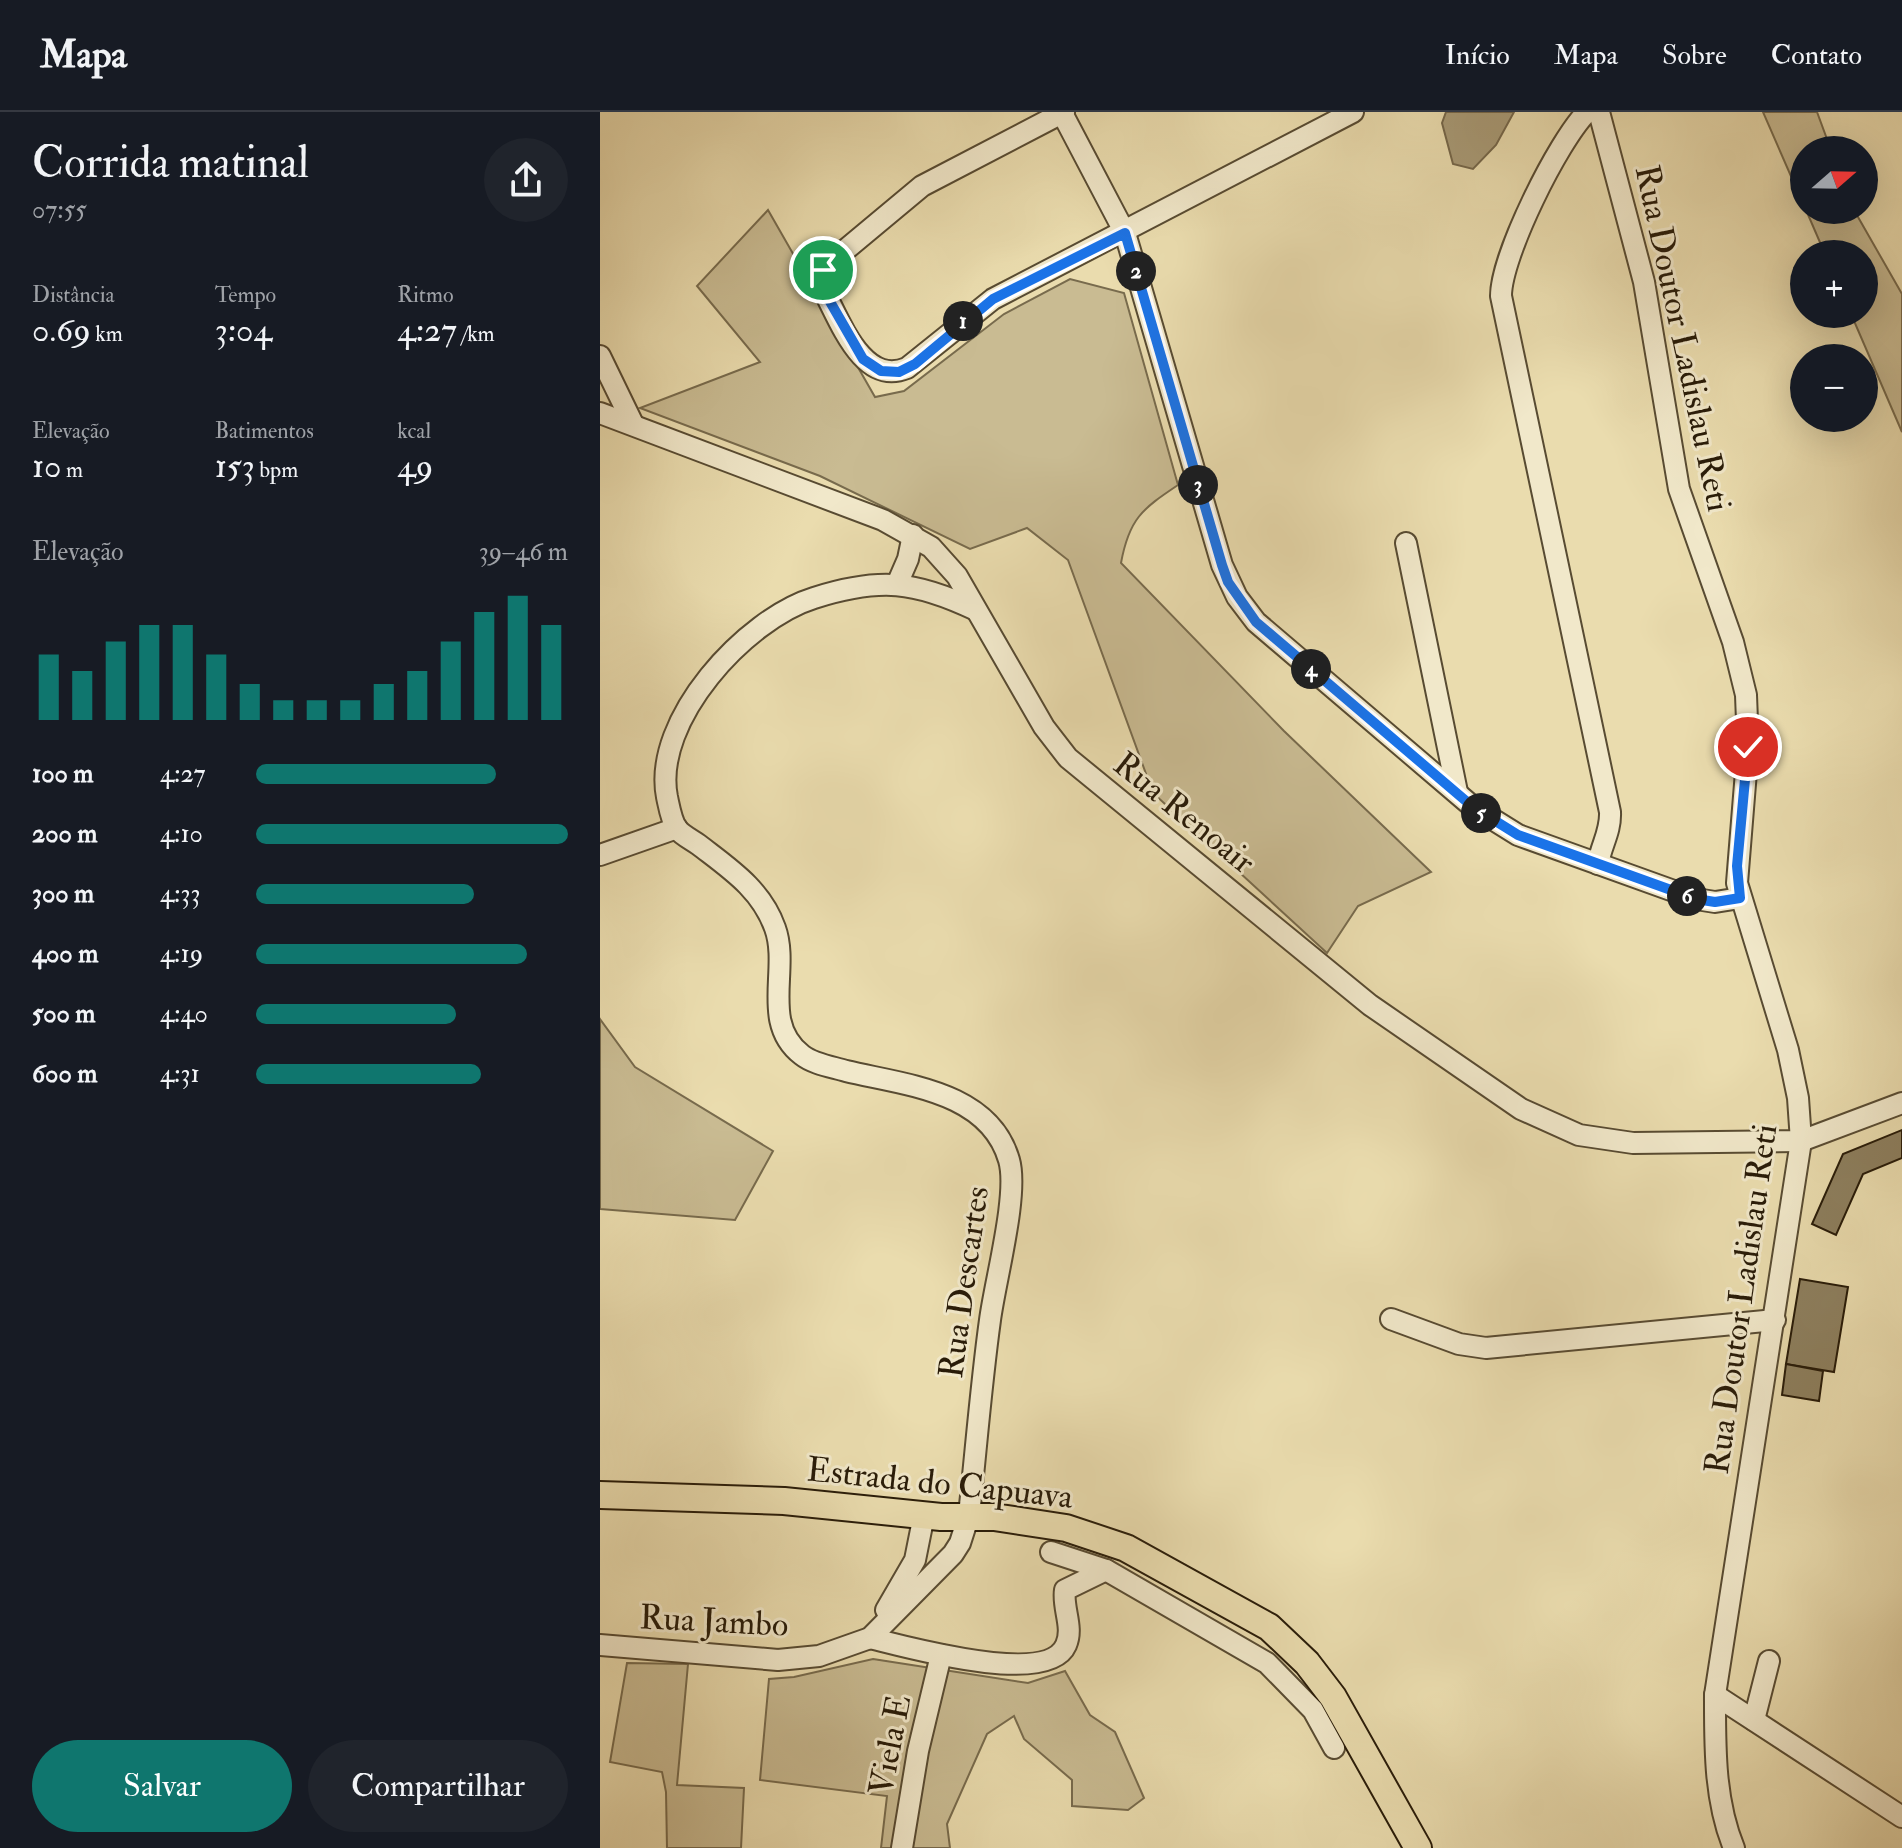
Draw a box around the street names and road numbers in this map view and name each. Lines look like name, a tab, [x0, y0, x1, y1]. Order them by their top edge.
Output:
street label: Rua Doutor Ladislau Reti	[1625, 161, 1740, 515]
street label: Rua Renoair	[1104, 743, 1264, 884]
street label: Rua Doutor Ladislau Reti	[1696, 1121, 1787, 1477]
street label: Rua Descartes	[930, 1183, 999, 1381]
street label: Estrada do Capuava	[805, 1448, 1076, 1519]
street label: Rua Jambo	[638, 1596, 789, 1647]
street label: Viela E	[860, 1691, 921, 1799]

